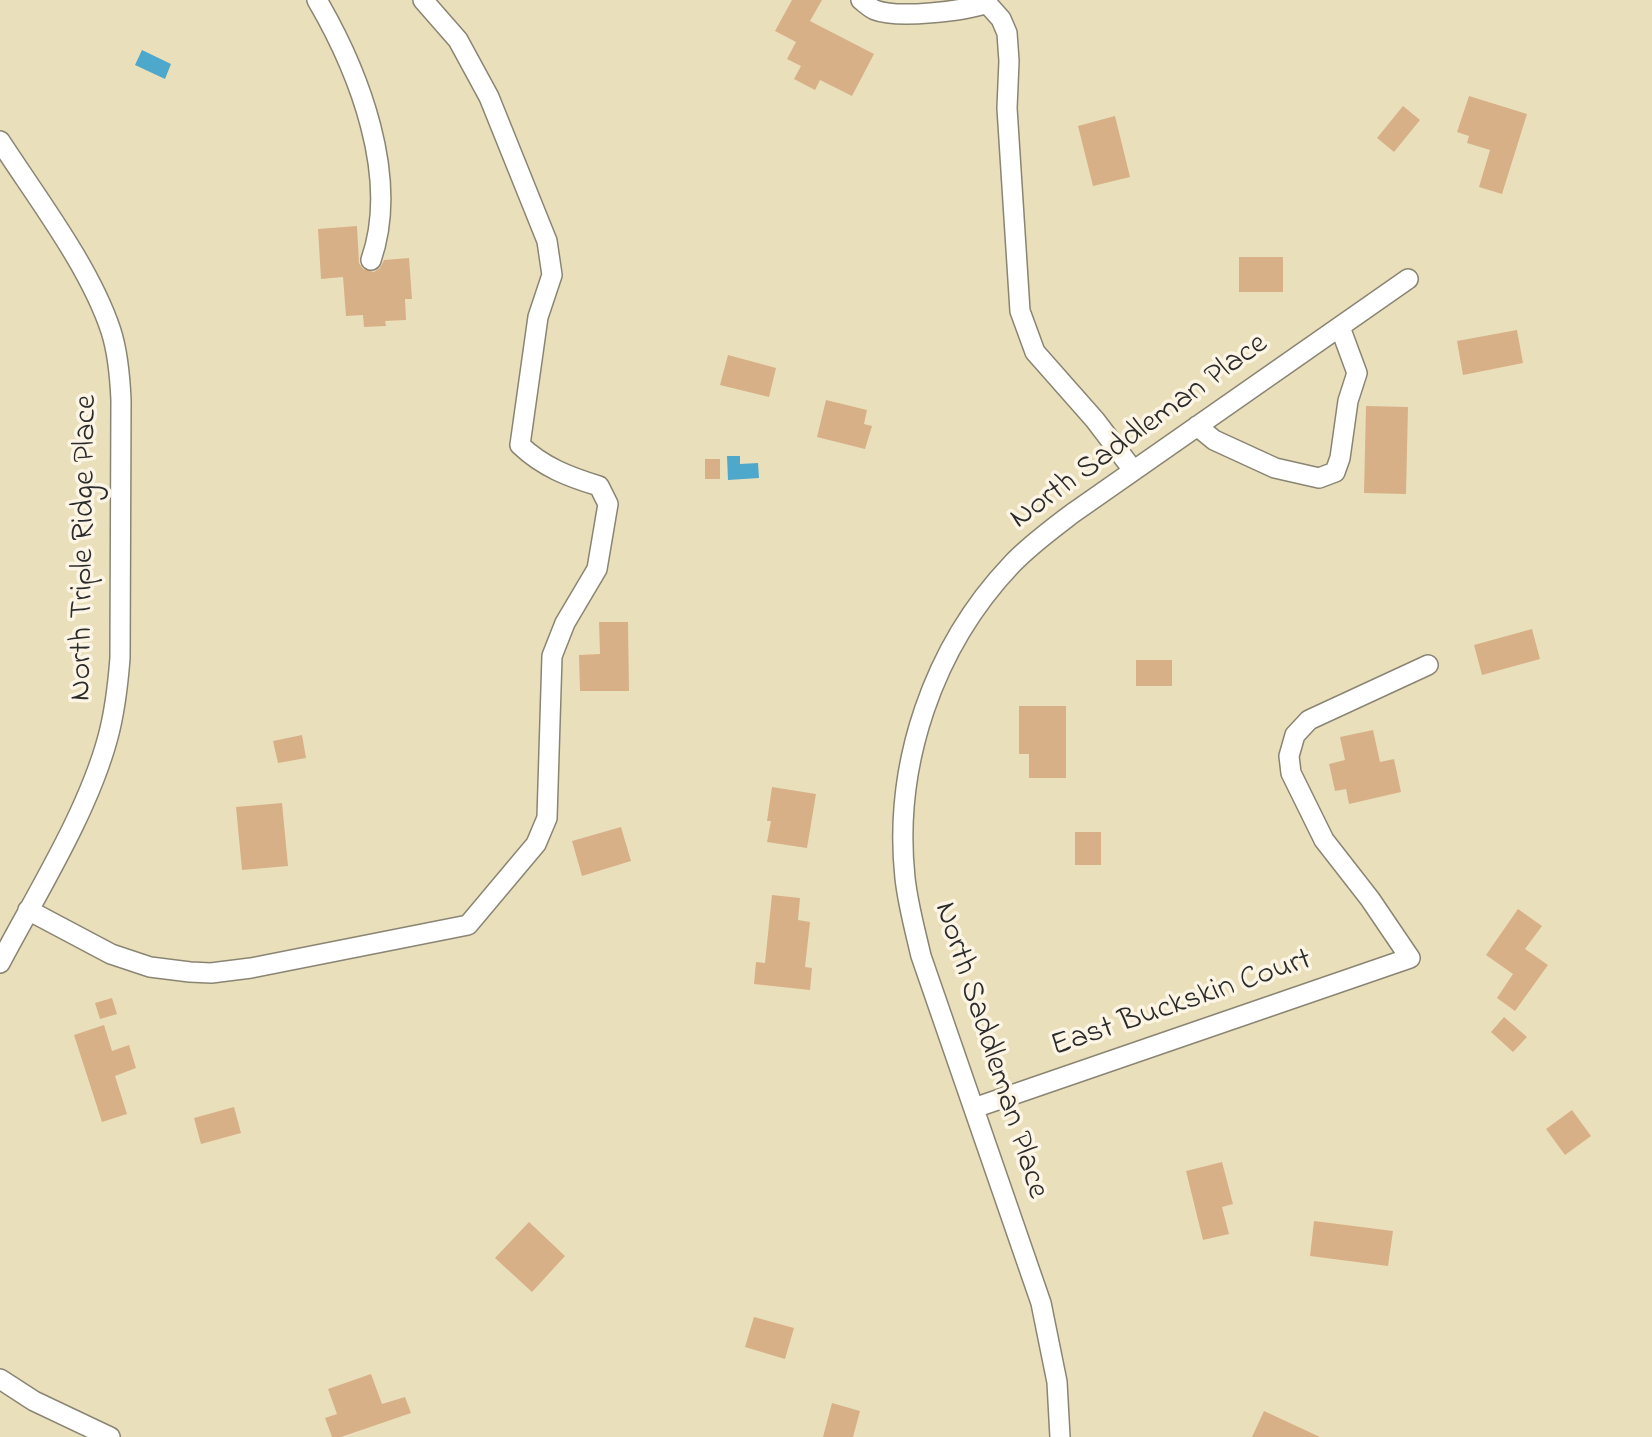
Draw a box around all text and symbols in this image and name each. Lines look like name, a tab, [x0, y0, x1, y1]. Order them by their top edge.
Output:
street label: North Saddleman Place	[1004, 327, 1276, 539]
street label: North Triple Ridge Place	[64, 395, 108, 701]
street label: North Saddleman Place	[923, 898, 1055, 1204]
street label: East Buckskin Court	[1047, 942, 1317, 1068]

